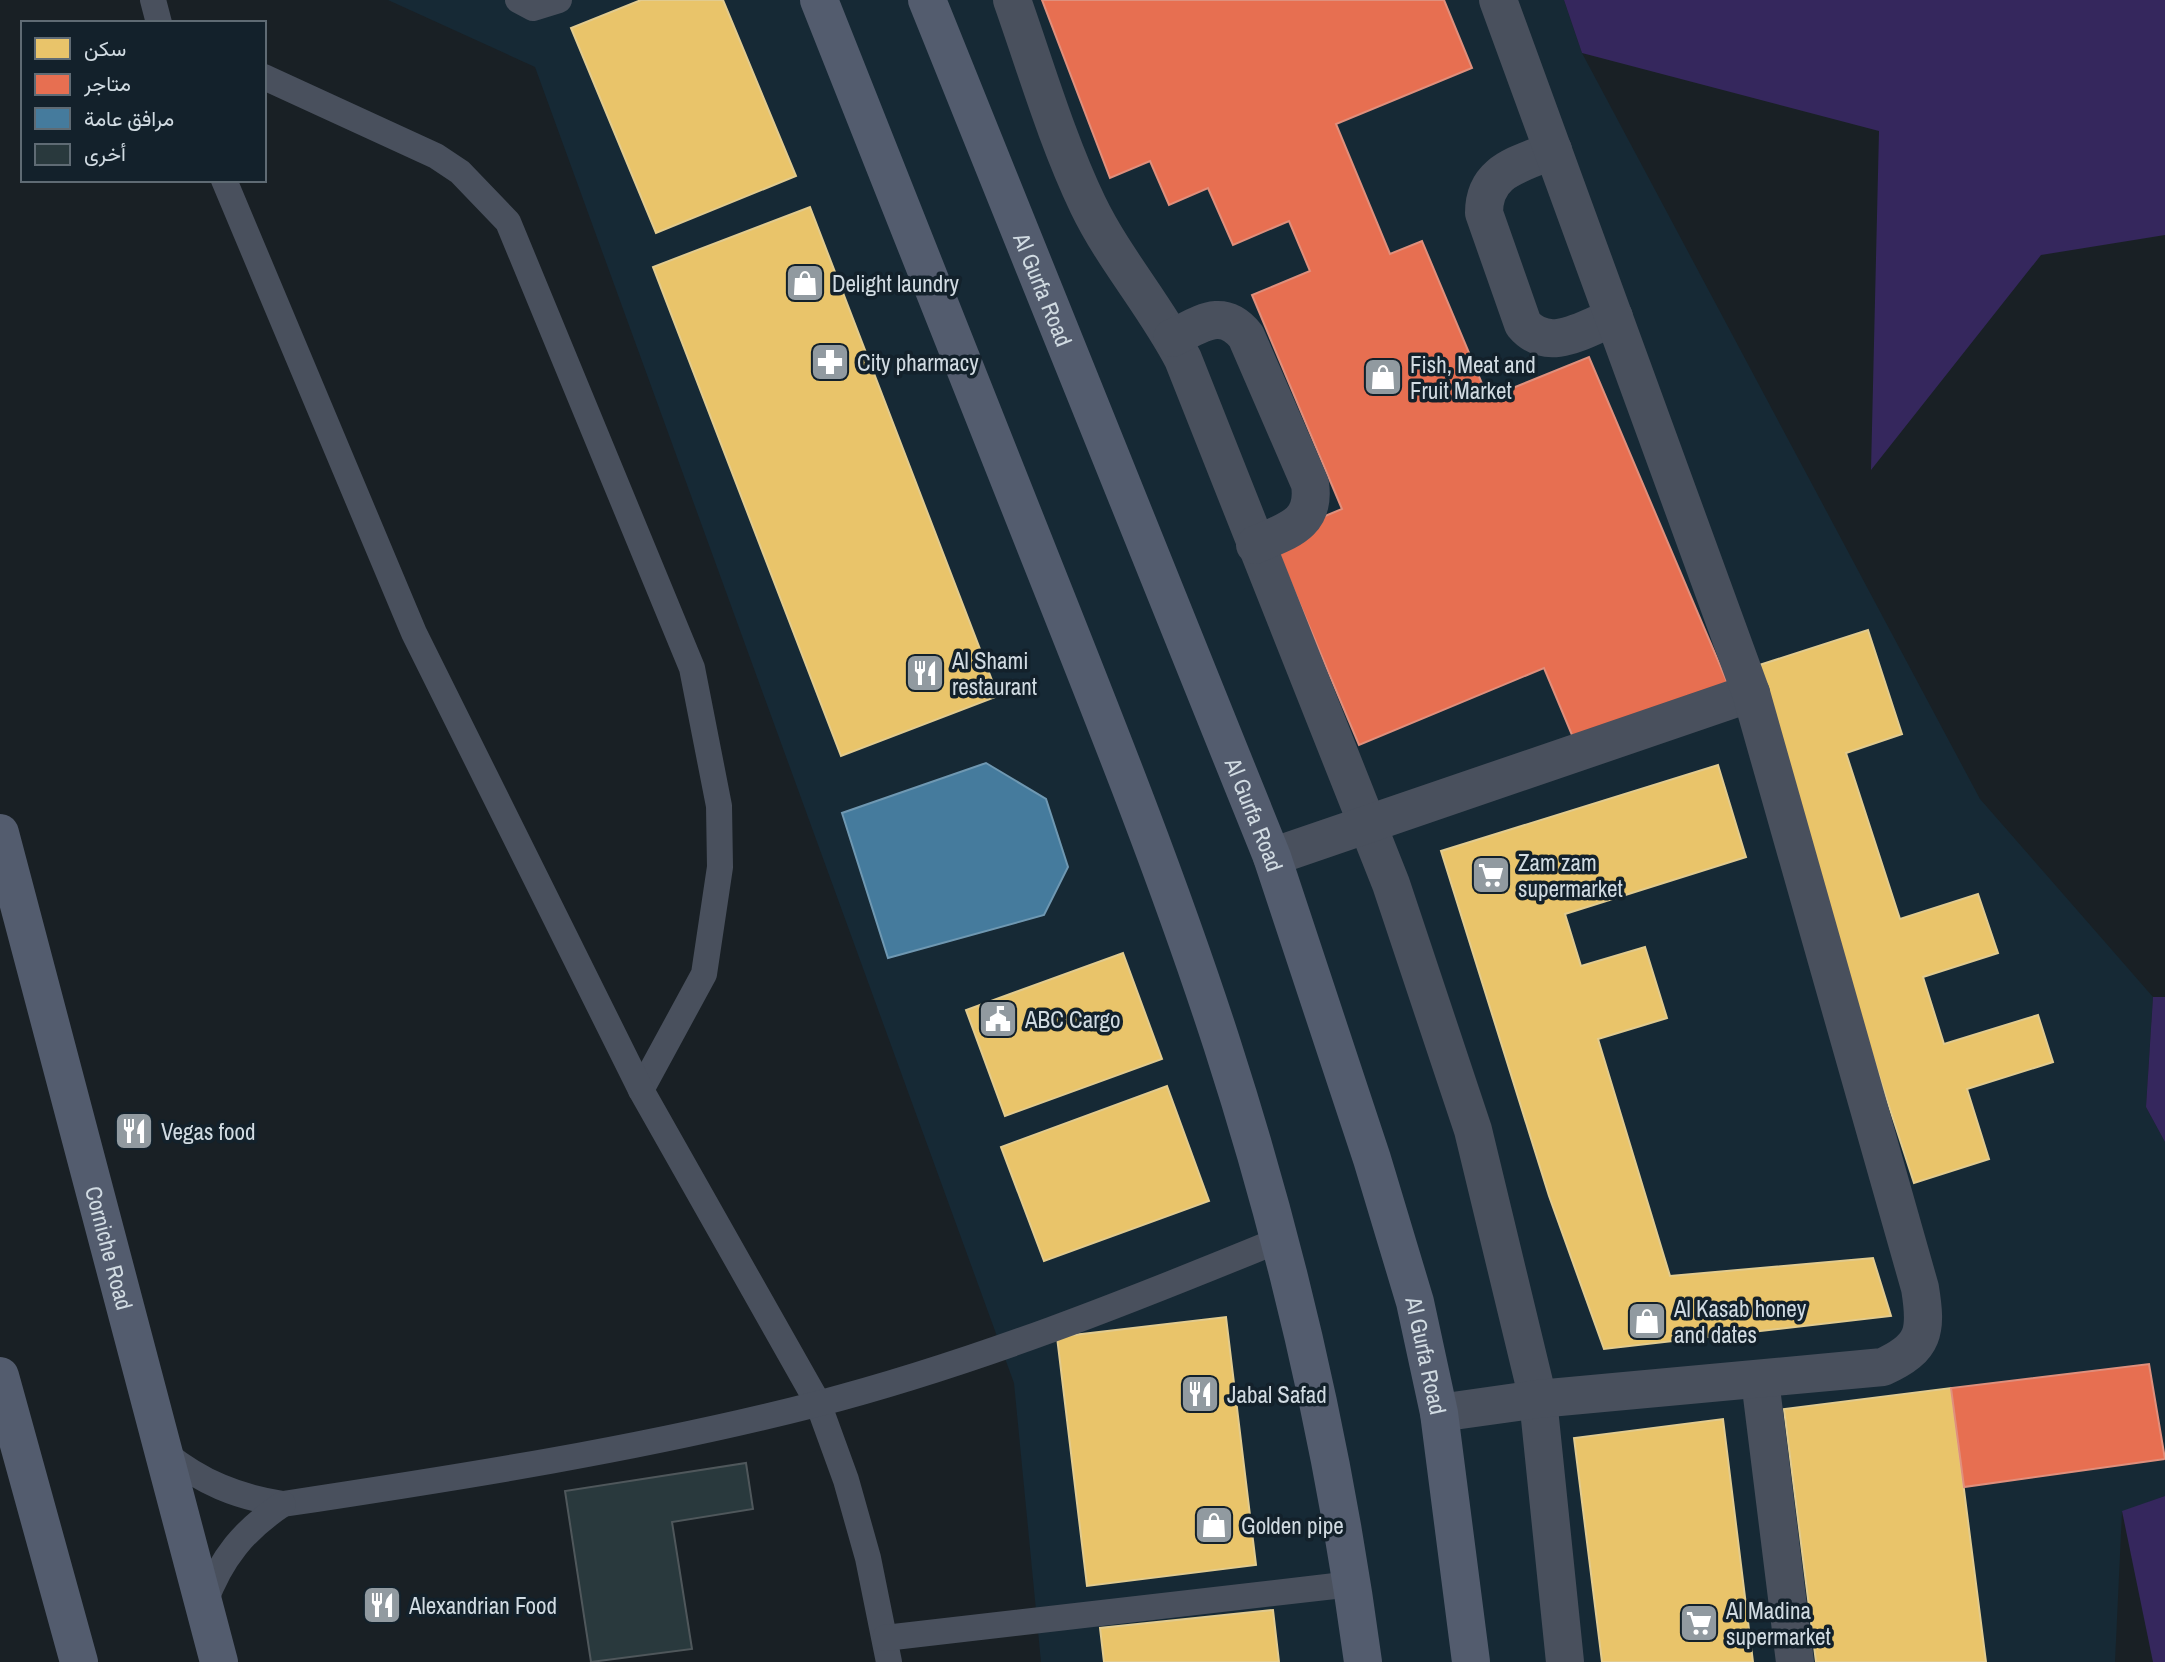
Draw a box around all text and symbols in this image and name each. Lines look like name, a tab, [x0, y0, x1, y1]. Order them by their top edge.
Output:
legend	[21, 21, 266, 182]
text: سكن	[84, 34, 126, 63]
text: متاجر	[83, 69, 131, 98]
text: مرافق عامة	[84, 104, 174, 133]
text: أخرى	[84, 139, 126, 168]
street label: Al Gurfa Road	[1006, 227, 1080, 351]
shop icon: Delight laundry	[784, 262, 826, 304]
place label: Delight laundry	[832, 268, 959, 299]
pharmacy icon: City pharmacy	[809, 341, 851, 383]
place label: City pharmacy	[857, 347, 979, 378]
place label: Fish, Meat and Fruit Market	[1410, 349, 1536, 406]
shop icon: Fish, Meat and Fruit Market	[1362, 356, 1404, 398]
place label: Al Shami restaurant	[951, 645, 1037, 702]
restaurant icon: Al Shami restaurant	[904, 652, 946, 694]
street label: Al Gurfa Road	[1218, 752, 1291, 875]
place label: Zam zam supermarket	[1518, 847, 1623, 904]
supermarket icon: Zam zam supermarket	[1470, 854, 1512, 896]
public building icon: ABC Cargo	[977, 998, 1019, 1040]
place label: ABC Cargo	[1024, 1004, 1120, 1035]
restaurant icon: Vegas food	[113, 1110, 155, 1152]
place label: Vegas food	[161, 1116, 255, 1147]
street label: Corniche Road	[78, 1182, 141, 1313]
street label: Al Gurfa Road	[1399, 1293, 1454, 1417]
place label: Al Kasab honey and dates	[1673, 1293, 1807, 1350]
shop icon: Al Kasab honey and dates	[1626, 1300, 1668, 1342]
restaurant icon: Jabal Safad	[1179, 1373, 1221, 1415]
place label: Jabal Safad	[1227, 1379, 1327, 1410]
shop icon: Golden pipe	[1193, 1504, 1235, 1546]
place label: Golden pipe	[1241, 1510, 1344, 1541]
restaurant icon: Alexandrian Food	[361, 1584, 403, 1626]
place label: Alexandrian Food	[408, 1590, 557, 1621]
place label: Al Madina supermarket	[1725, 1595, 1831, 1652]
supermarket icon: Al Madina supermarket	[1678, 1602, 1720, 1644]

